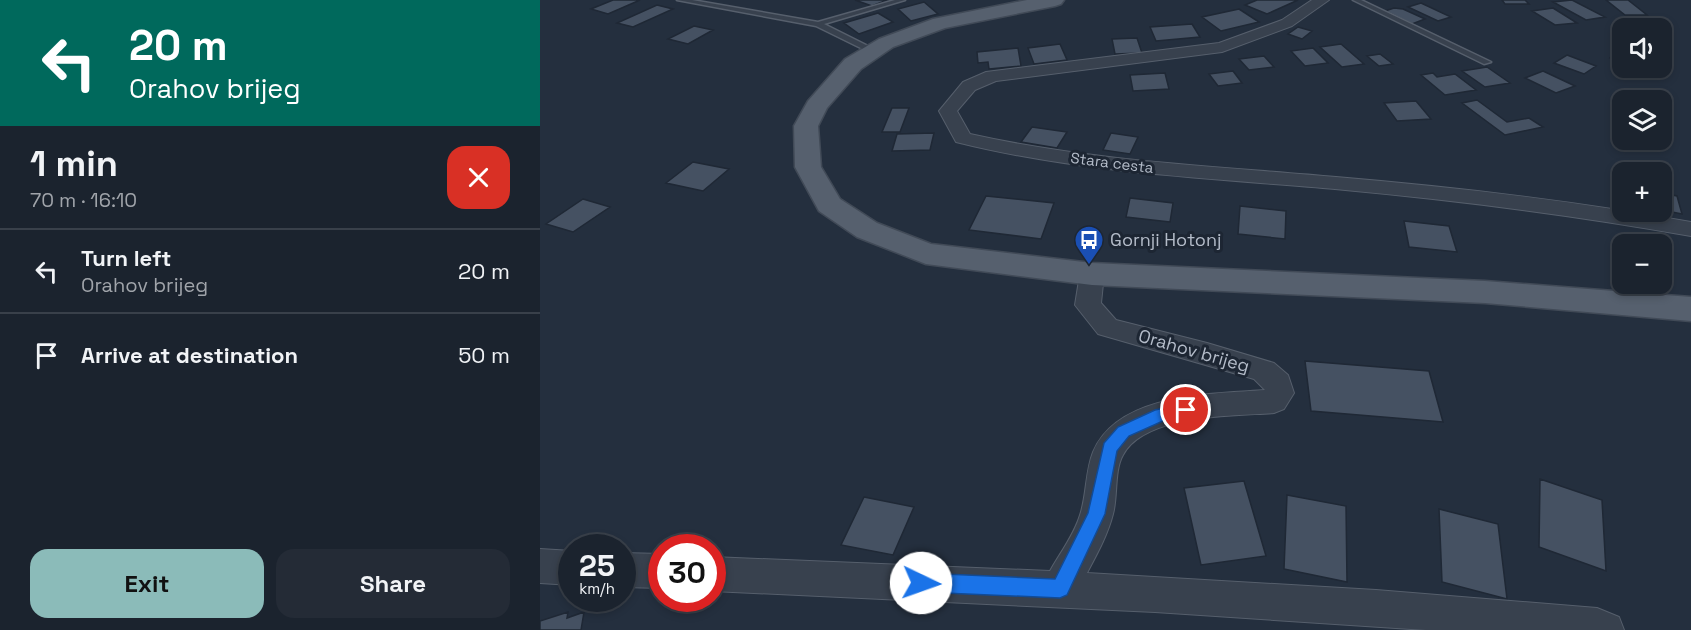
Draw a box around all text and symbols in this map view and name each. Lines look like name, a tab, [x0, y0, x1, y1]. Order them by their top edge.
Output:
map controls	[1612, 18, 1672, 294]
button: sound	[1612, 18, 1672, 78]
text: 20 m	[129, 19, 228, 72]
icon: left	[30, 24, 108, 102]
text: Orahov brijeg	[129, 71, 301, 106]
button: layers	[1612, 90, 1672, 150]
text: 1 min	[30, 141, 118, 187]
button: close	[447, 146, 510, 209]
street label: Stara cesta	[1069, 148, 1155, 177]
button: +	[1612, 162, 1672, 222]
text: 70 m · 16:10	[30, 187, 137, 213]
bus stop icon: Gornji Hotonj	[1073, 224, 1105, 266]
place label: Gornji Hotonj	[1110, 228, 1221, 251]
button: −	[1612, 234, 1672, 294]
text: Turn left	[81, 244, 171, 272]
icon: left	[30, 255, 63, 288]
text: 20 m	[458, 257, 510, 285]
text: Orahov brijeg	[81, 272, 208, 298]
street label: Orahov brijeg	[1136, 324, 1252, 377]
icon: arrive	[30, 339, 63, 372]
text: Arrive at destination	[81, 341, 298, 369]
text: 50 m	[458, 341, 510, 369]
pin	[1160, 384, 1211, 435]
icon: arrive	[1169, 393, 1202, 426]
speed limit sign: 30	[648, 534, 726, 612]
text: 25	[579, 546, 615, 585]
button: Exit	[30, 549, 264, 618]
button: Share	[276, 549, 510, 618]
position arrow	[889, 551, 953, 615]
text: km/h	[579, 579, 615, 598]

